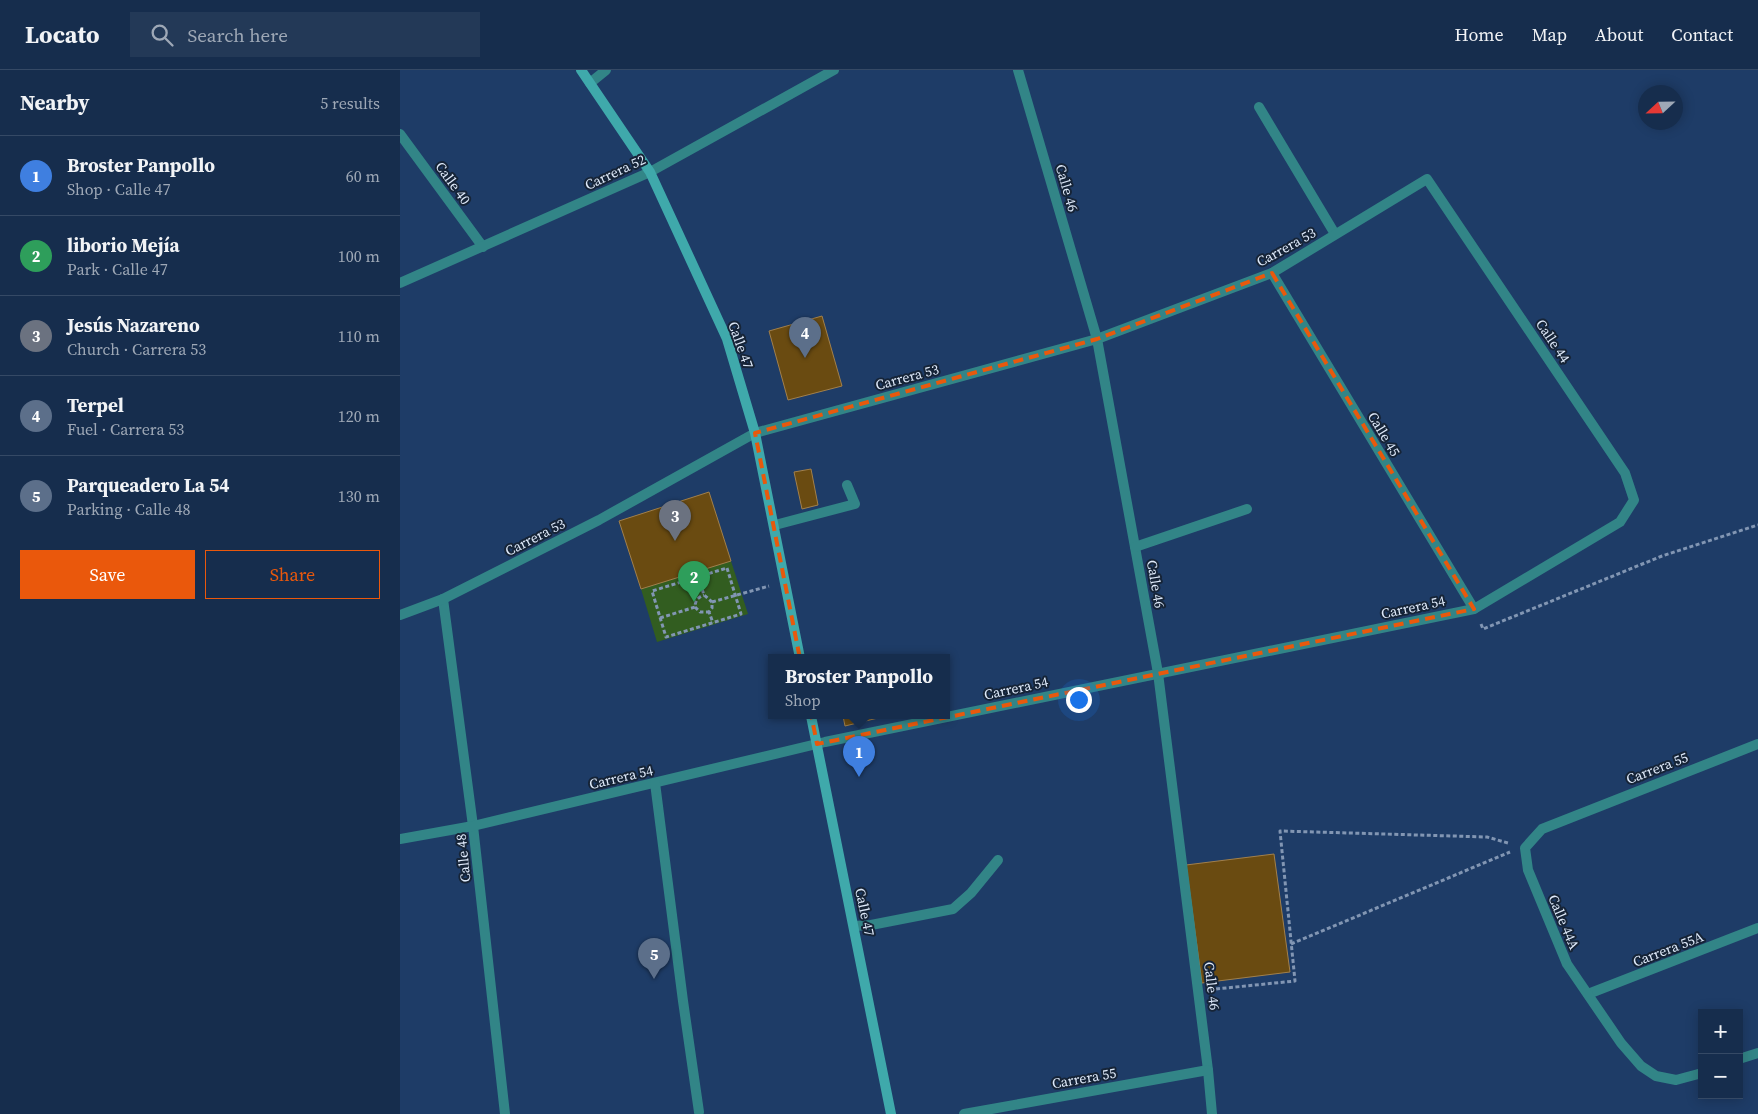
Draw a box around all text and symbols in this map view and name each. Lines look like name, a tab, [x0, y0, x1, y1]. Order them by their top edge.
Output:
search box	[130, 12, 480, 57]
text: Locato	[25, 18, 100, 51]
icon: search	[148, 21, 176, 49]
text: Search here	[188, 22, 288, 48]
text: Home	[1455, 22, 1504, 47]
text: Map	[1532, 22, 1567, 47]
text: About	[1595, 22, 1643, 47]
text: Contact	[1671, 22, 1733, 47]
north arrow	[1638, 85, 1683, 130]
text: Nearby	[20, 88, 90, 117]
text: 5 results	[320, 92, 380, 114]
street label: Carrera 52	[581, 149, 649, 195]
text: Broster Panpollo	[67, 152, 215, 178]
street label: Calle 40	[431, 157, 475, 209]
street label: Calle 46	[1051, 162, 1083, 214]
text: 1	[32, 165, 40, 187]
text: 60 m	[346, 165, 380, 187]
text: Shop · Calle 47	[67, 178, 171, 200]
street label: Carrera 53	[1253, 223, 1319, 271]
text: liborio Mejía	[67, 232, 180, 258]
text: 2	[32, 245, 40, 267]
text: 100 m	[338, 245, 380, 267]
text: Park · Calle 47	[67, 258, 168, 280]
text: Jesús Nazareno	[67, 312, 200, 338]
street label: Calle 44	[1531, 315, 1575, 367]
pin: 4	[789, 317, 821, 358]
street label: Calle 47	[723, 319, 759, 371]
text: 3	[32, 325, 40, 347]
text: 110 m	[338, 325, 380, 347]
text: Church · Carrera 53	[67, 338, 206, 360]
street label: Carrera 53	[873, 359, 941, 395]
text: Terpel	[67, 392, 124, 418]
text: 4	[32, 405, 40, 427]
text: 120 m	[338, 405, 380, 427]
street label: Calle 45	[1363, 408, 1405, 460]
text: Fuel · Carrera 53	[67, 418, 184, 440]
text: Parqueadero La 54	[67, 472, 230, 498]
text: 5	[32, 485, 40, 507]
text: 130 m	[338, 485, 380, 507]
text: Parking · Calle 48	[67, 498, 191, 520]
pin: 3	[659, 500, 691, 541]
street label: Carrera 53	[502, 513, 568, 561]
button: Save	[20, 550, 195, 599]
button: Share	[205, 550, 380, 599]
street label: Calle 46	[1142, 558, 1170, 610]
pin: 2	[678, 561, 710, 602]
street label: Carrera 54	[1379, 590, 1447, 624]
popup	[768, 654, 950, 719]
text: Broster Panpollo	[785, 663, 933, 689]
street label: Carrera 54	[982, 671, 1050, 705]
your location	[1066, 687, 1092, 713]
text: Shop	[785, 689, 821, 711]
pin: 1	[843, 736, 875, 777]
street label: Carrera 55	[1623, 747, 1691, 789]
street label: Carrera 54	[587, 760, 655, 794]
street label: Calle 48	[451, 833, 475, 883]
street label: Calle 47	[850, 886, 880, 938]
street label: Calle 44A	[1543, 891, 1585, 953]
street label: Carrera 55A	[1630, 926, 1707, 972]
pin: 5	[638, 938, 670, 979]
street label: Calle 46	[1199, 961, 1225, 1011]
map controls	[1698, 1009, 1743, 1099]
button: +	[1698, 1009, 1743, 1054]
button: −	[1698, 1054, 1743, 1099]
street label: Carrera 55	[1050, 1063, 1118, 1093]

